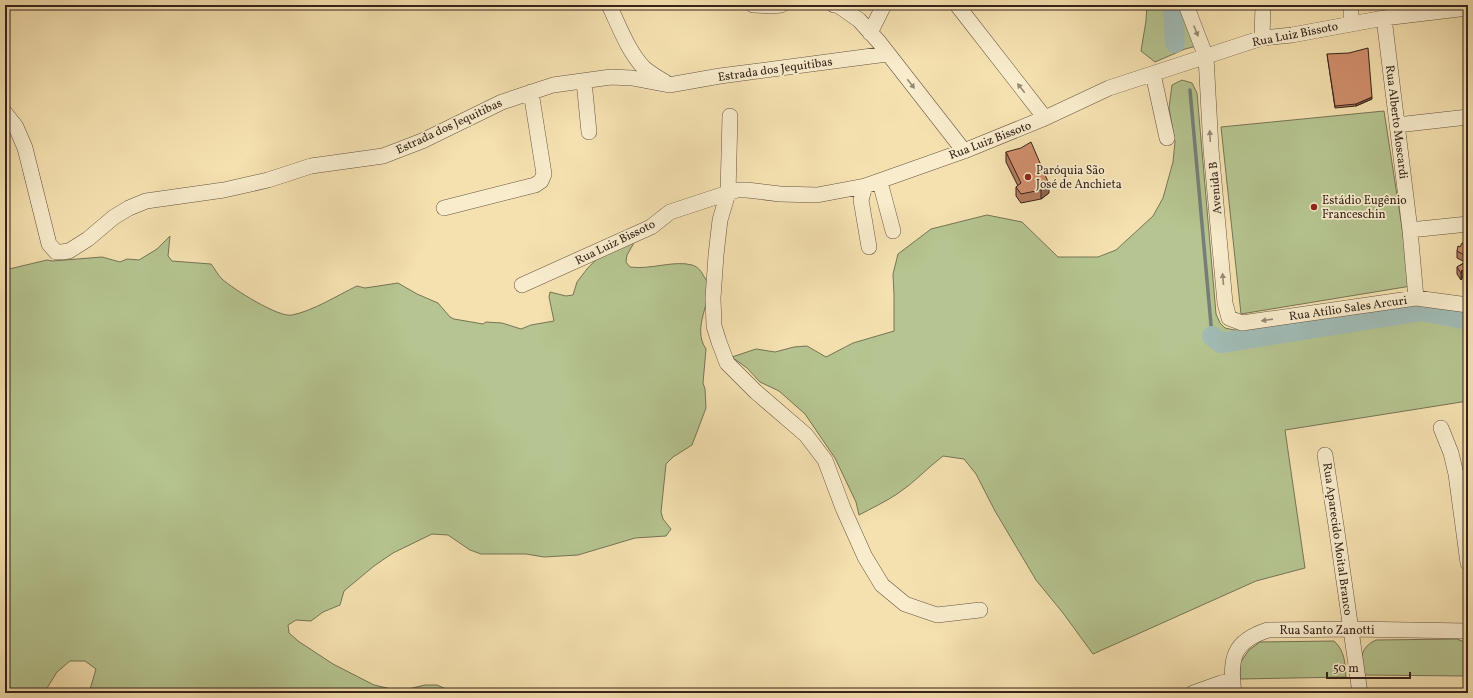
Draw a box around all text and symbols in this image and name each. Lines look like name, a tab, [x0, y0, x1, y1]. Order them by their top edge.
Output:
street label: Rua Luiz Bissoto	[1251, 19, 1339, 51]
one-way arrow	[1193, 26, 1199, 38]
street label: Estrada dos Jequitibas	[717, 54, 833, 86]
street label: Rua Alberto Moscardi	[1381, 64, 1411, 180]
one-way arrow	[907, 79, 916, 90]
one-way arrow	[1017, 82, 1025, 93]
street label: Estrada dos Jequitibas	[394, 95, 505, 159]
street label: Rua Luiz Bissoto	[947, 118, 1034, 164]
one-way arrow	[1207, 130, 1214, 142]
street label: Avenida B	[1206, 161, 1226, 215]
place label: Paróquia São José de Anchieta	[1036, 163, 1122, 193]
marker: Paróquia São José de Anchieta	[1023, 172, 1033, 182]
place label: Estádio Eugênio Franceschin	[1322, 193, 1407, 223]
marker: Estádio Eugênio Franceschin	[1309, 202, 1319, 212]
street label: Rua Luiz Bissoto	[573, 217, 658, 269]
one-way arrow	[1220, 273, 1226, 285]
street label: Rua Atílio Sales Arcuri	[1288, 293, 1409, 325]
one-way arrow	[1261, 317, 1273, 323]
street label: Rua Aparecido Moital Branco	[1318, 462, 1356, 616]
street label: Rua Santo Zanotti	[1279, 623, 1375, 639]
scale bar	[1327, 654, 1410, 680]
text: 50 m	[1333, 661, 1359, 677]

